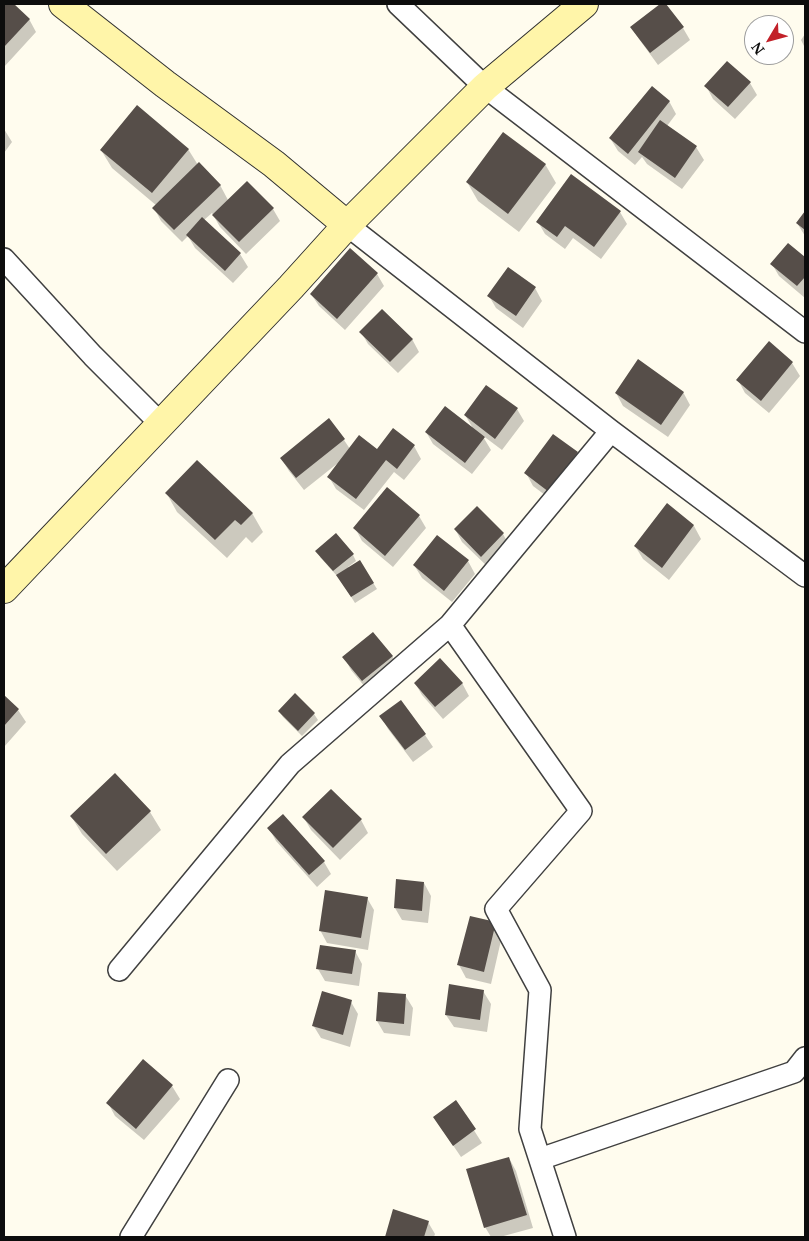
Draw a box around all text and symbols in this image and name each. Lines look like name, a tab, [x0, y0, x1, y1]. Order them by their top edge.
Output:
north arrow	[744, 15, 794, 65]
text: N	[747, 39, 768, 59]

